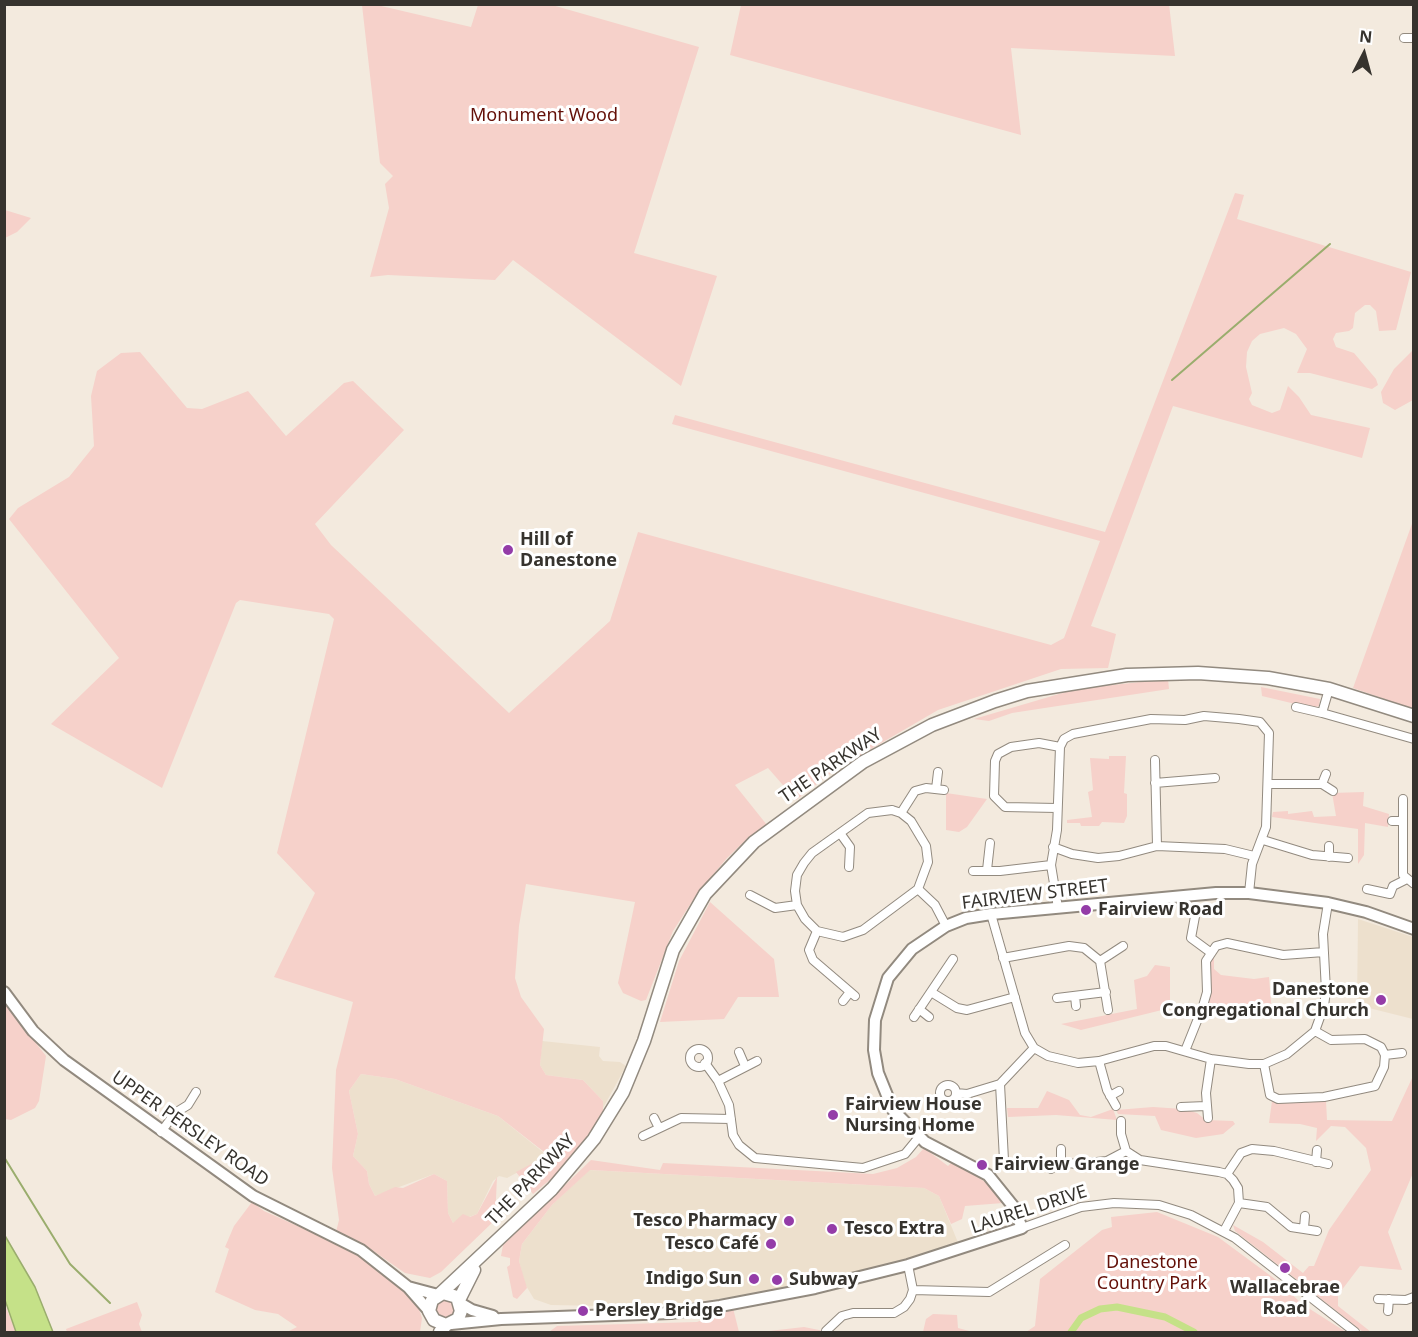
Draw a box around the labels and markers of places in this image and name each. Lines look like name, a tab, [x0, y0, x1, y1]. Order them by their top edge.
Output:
place label: Hill of Danestone	[520, 529, 617, 572]
marker: Hill of Danestone	[501, 543, 515, 557]
place label: Fairview Road	[1098, 899, 1223, 921]
marker: Fairview Road	[1079, 903, 1093, 917]
place label: Danestone Congregational Church	[1162, 979, 1369, 1022]
marker: Danestone Congregational Church	[1374, 993, 1388, 1007]
place label: Fairview House Nursing Home	[845, 1094, 982, 1136]
marker: Fairview House Nursing Home	[826, 1108, 840, 1122]
place label: Fairview Grange	[994, 1154, 1140, 1176]
marker: Fairview Grange	[975, 1158, 989, 1172]
place label: Tesco Pharmacy	[633, 1210, 777, 1232]
marker: Tesco Pharmacy	[782, 1214, 796, 1228]
place label: Tesco Extra	[844, 1218, 945, 1240]
marker: Tesco Extra	[825, 1222, 839, 1236]
place label: Tesco Café	[665, 1233, 759, 1255]
marker: Tesco Café	[764, 1237, 778, 1251]
marker: Wallacebrae Road	[1278, 1261, 1292, 1275]
place label: Indigo Sun	[646, 1268, 742, 1290]
place label: Subway	[789, 1269, 858, 1291]
marker: Indigo Sun	[747, 1272, 761, 1286]
marker: Subway	[770, 1273, 784, 1287]
place label: Wallacebrae Road	[1230, 1277, 1340, 1320]
place label: Persley Bridge	[595, 1300, 724, 1322]
marker: Persley Bridge	[576, 1304, 590, 1318]

